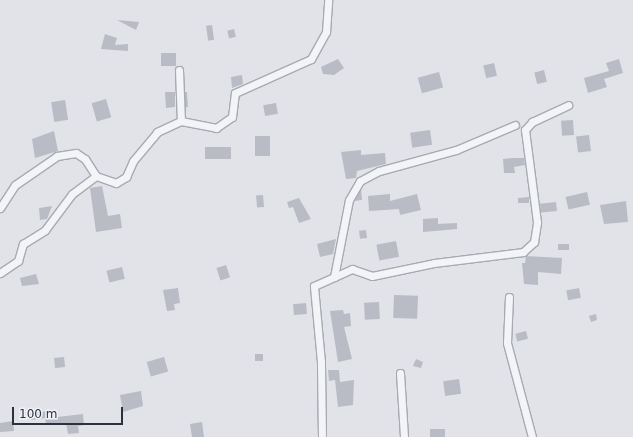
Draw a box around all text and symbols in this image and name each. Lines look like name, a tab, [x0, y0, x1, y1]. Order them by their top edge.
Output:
scale bar	[14, 399, 125, 425]
text: 100 m	[19, 407, 57, 421]

